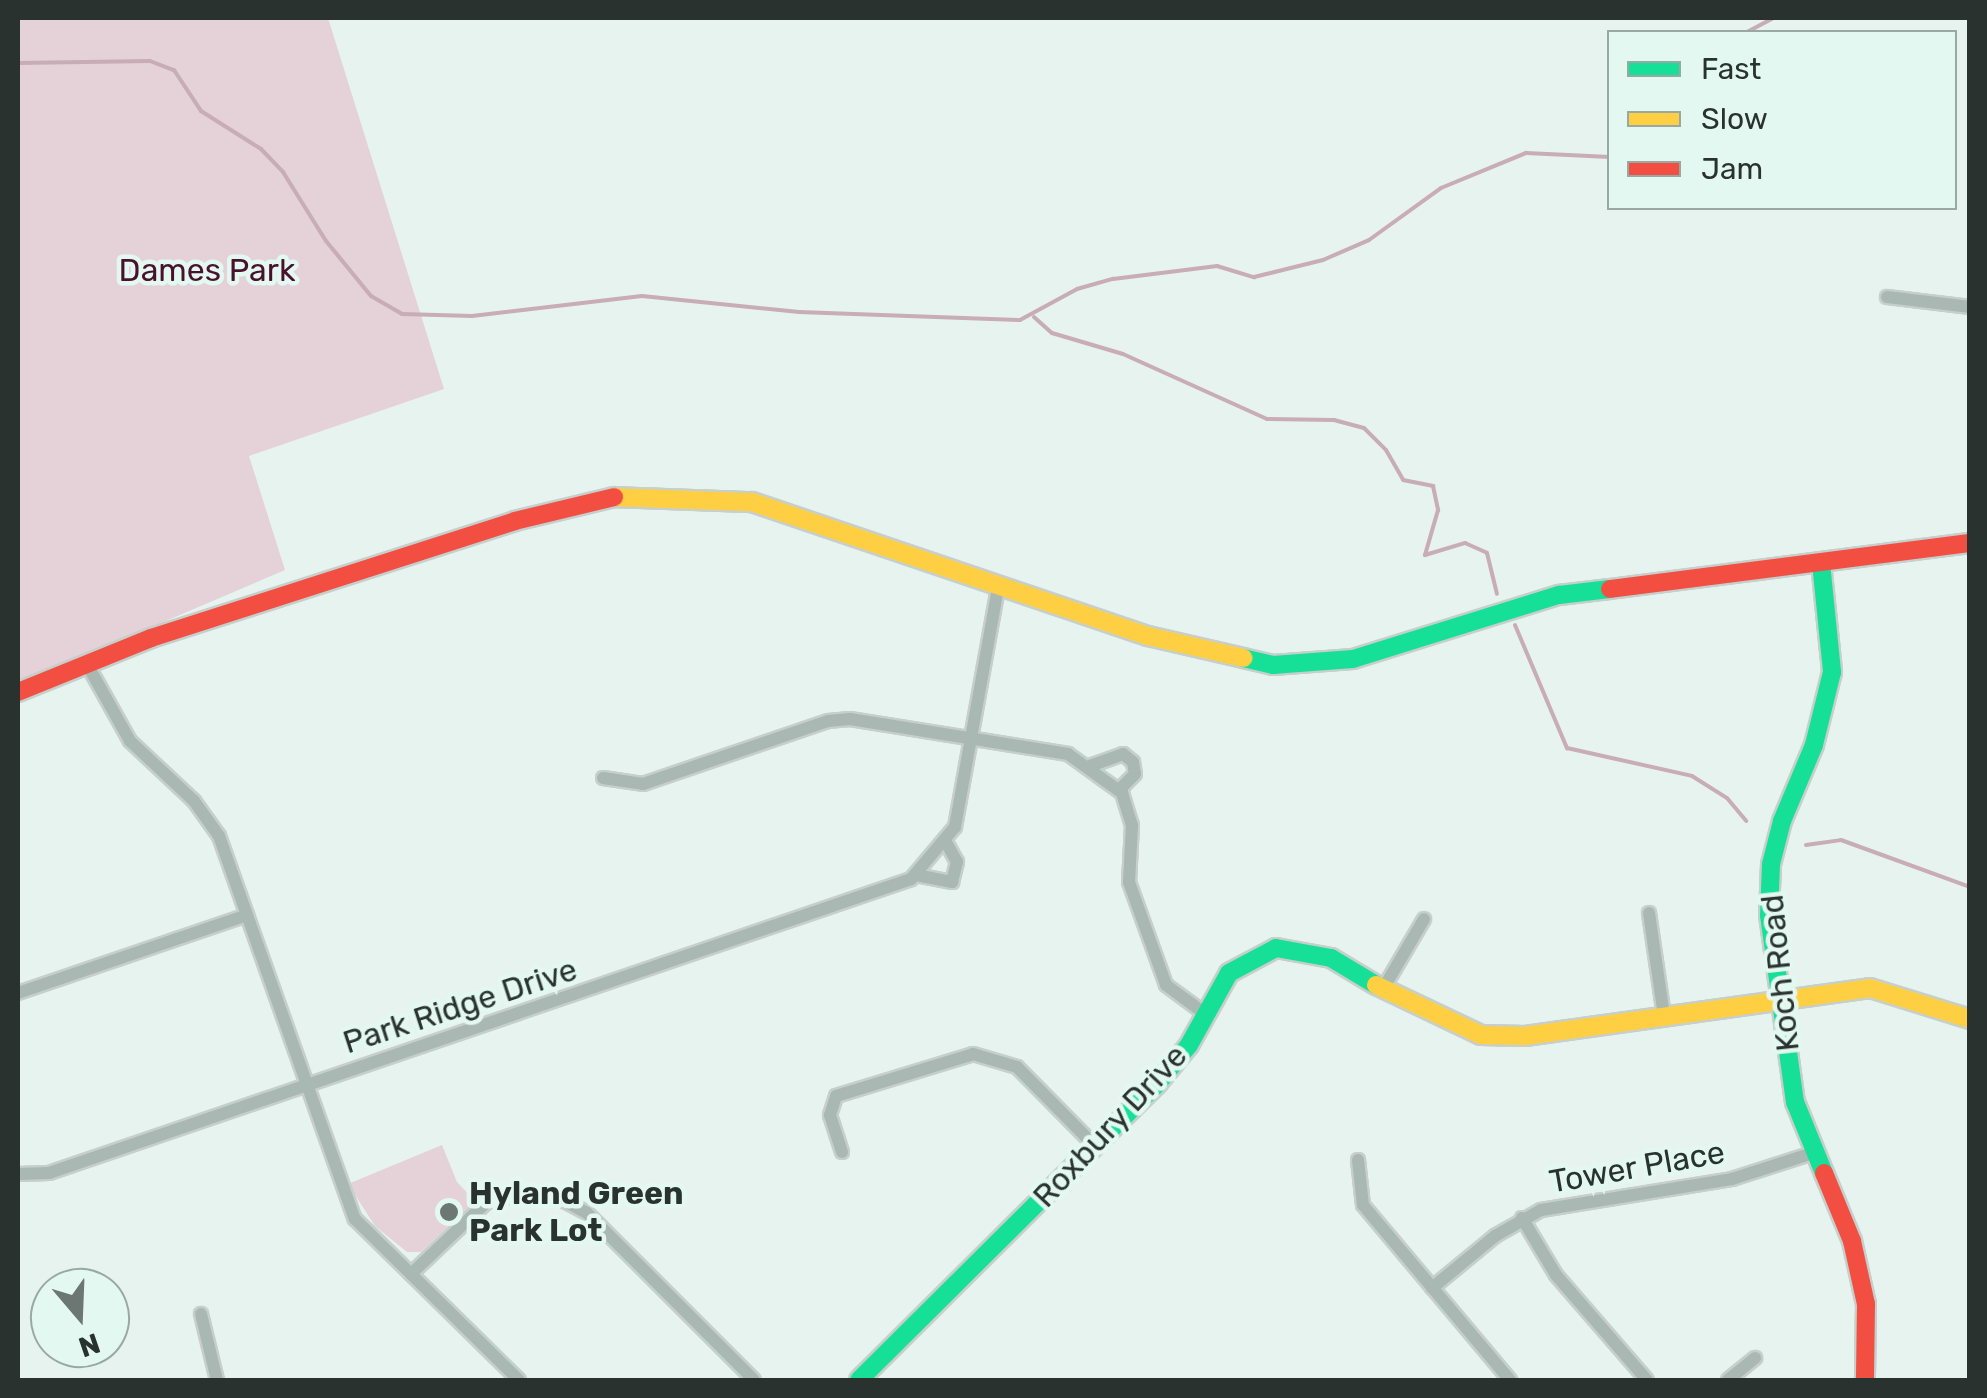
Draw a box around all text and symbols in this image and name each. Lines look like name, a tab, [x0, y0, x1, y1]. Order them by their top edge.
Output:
legend	[1607, 30, 1957, 210]
text: Fast	[1701, 51, 1761, 87]
text: Slow	[1701, 101, 1768, 137]
text: Jam	[1701, 151, 1763, 187]
park label: Dames Park	[119, 251, 295, 289]
street label: Koch Road	[1753, 893, 1807, 1053]
street label: Park Ridge Drive	[338, 950, 582, 1062]
street label: Roxbury Drive	[1025, 1037, 1195, 1215]
street label: Tower Place	[1546, 1133, 1728, 1201]
place label: Hyland Green Park Lot	[469, 1175, 684, 1250]
marker: Hyland Green Park Lot	[438, 1201, 460, 1223]
north arrow	[30, 1268, 130, 1368]
text: N	[74, 1326, 104, 1364]

